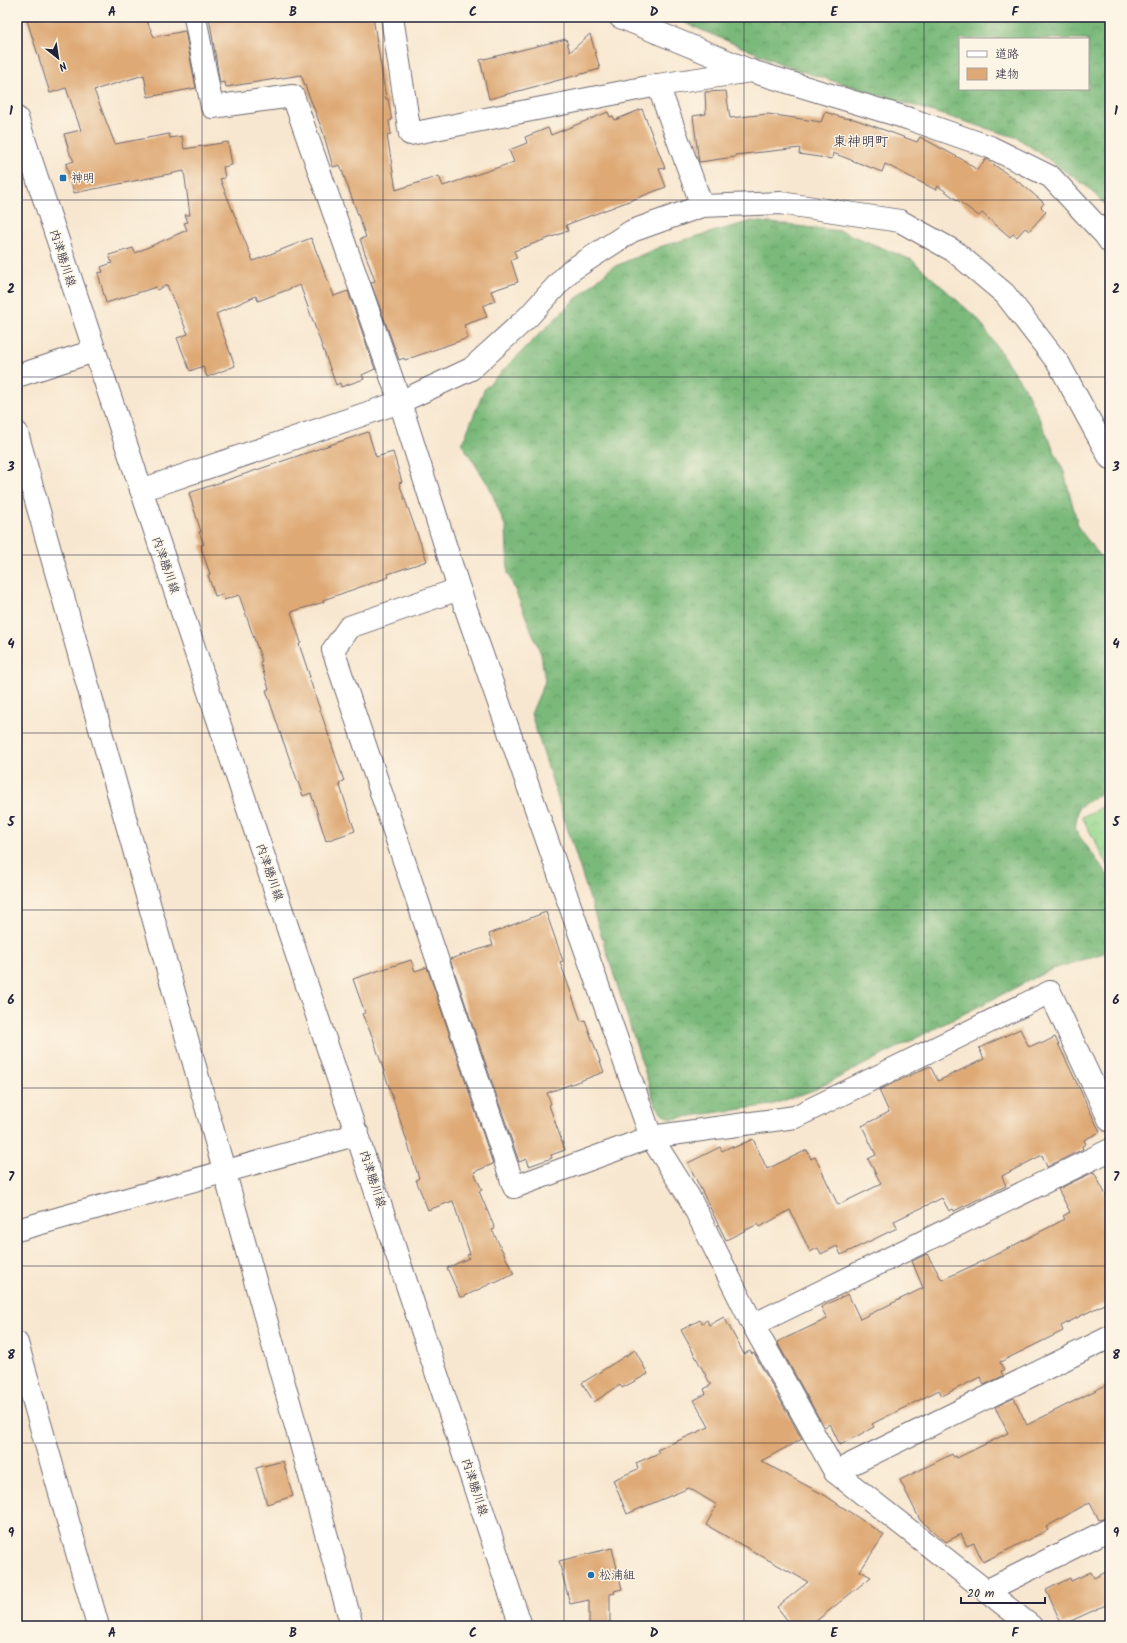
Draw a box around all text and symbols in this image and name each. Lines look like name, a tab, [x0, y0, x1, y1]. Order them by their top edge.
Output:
text: A	[108, 2, 116, 23]
text: B	[289, 2, 297, 23]
text: C	[469, 2, 477, 23]
text: D	[650, 2, 659, 23]
text: E	[830, 2, 838, 23]
text: F	[1011, 2, 1019, 23]
north arrow	[38, 38, 78, 78]
legend	[959, 38, 1089, 90]
text: 道路	[995, 45, 1019, 64]
text: N	[55, 56, 70, 75]
text: 建物	[995, 65, 1019, 84]
text: 1	[9, 101, 13, 122]
text: 1	[1114, 101, 1118, 122]
district label: 東神明町	[833, 131, 889, 153]
place label: 神明	[71, 169, 95, 188]
marker: 神明	[58, 173, 68, 183]
street label: 内津勝川線	[44, 227, 81, 290]
text: 2	[7, 279, 15, 300]
text: 2	[1112, 279, 1120, 300]
text: 3	[6, 457, 15, 478]
text: 3	[1111, 457, 1120, 478]
street label: 内津勝川線	[147, 534, 184, 597]
text: 4	[7, 634, 15, 655]
text: 4	[1112, 634, 1120, 655]
text: 5	[7, 812, 16, 833]
text: 5	[1112, 812, 1121, 833]
street label: 内津勝川線	[251, 841, 288, 904]
text: 6	[7, 990, 15, 1011]
text: 6	[1112, 990, 1120, 1011]
street label: 内津勝川線	[354, 1148, 391, 1211]
text: 7	[8, 1167, 15, 1188]
text: 7	[1113, 1167, 1120, 1188]
text: 8	[7, 1345, 15, 1366]
text: 8	[1112, 1345, 1120, 1366]
street label: 内津勝川線	[456, 1456, 493, 1519]
text: 9	[8, 1523, 15, 1544]
text: 9	[1113, 1523, 1120, 1544]
place label: 松浦組	[599, 1566, 635, 1585]
marker: 松浦組	[586, 1570, 596, 1580]
scale bar	[961, 1579, 1045, 1605]
text: 20 m	[967, 1584, 995, 1603]
text: A	[108, 1623, 116, 1643]
text: B	[289, 1623, 297, 1643]
text: C	[469, 1623, 477, 1643]
text: D	[650, 1623, 659, 1643]
text: E	[830, 1623, 838, 1643]
text: F	[1011, 1623, 1019, 1643]

